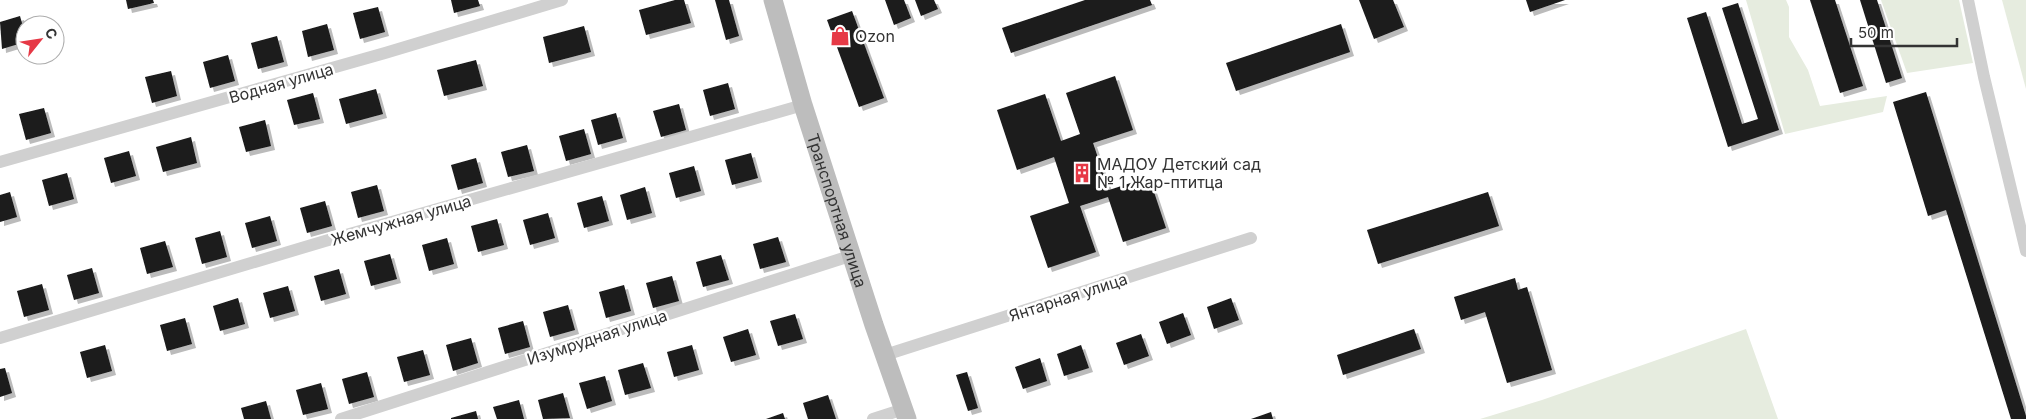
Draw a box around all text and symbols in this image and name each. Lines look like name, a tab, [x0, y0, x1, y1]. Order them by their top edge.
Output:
north arrow	[15, 15, 65, 65]
scale bar	[1851, 15, 1957, 47]
text: 50 m	[1858, 23, 1894, 42]
text: С	[42, 25, 62, 42]
shop icon: Ozon	[829, 25, 851, 47]
place label: Ozon	[855, 26, 895, 46]
street label: Водная улица	[227, 59, 335, 107]
street label: Транспортная улица	[803, 131, 871, 290]
place label: МАДОУ Детский сад № 1 Жар-птитца	[1097, 154, 1261, 192]
building icon: МАДОУ Детский сад № 1 Жар-птитца	[1071, 162, 1093, 184]
street label: Жемчужная улица	[329, 190, 473, 250]
street label: Янтарная улица	[1006, 268, 1130, 326]
street label: Изумрудная улица	[524, 305, 670, 369]

